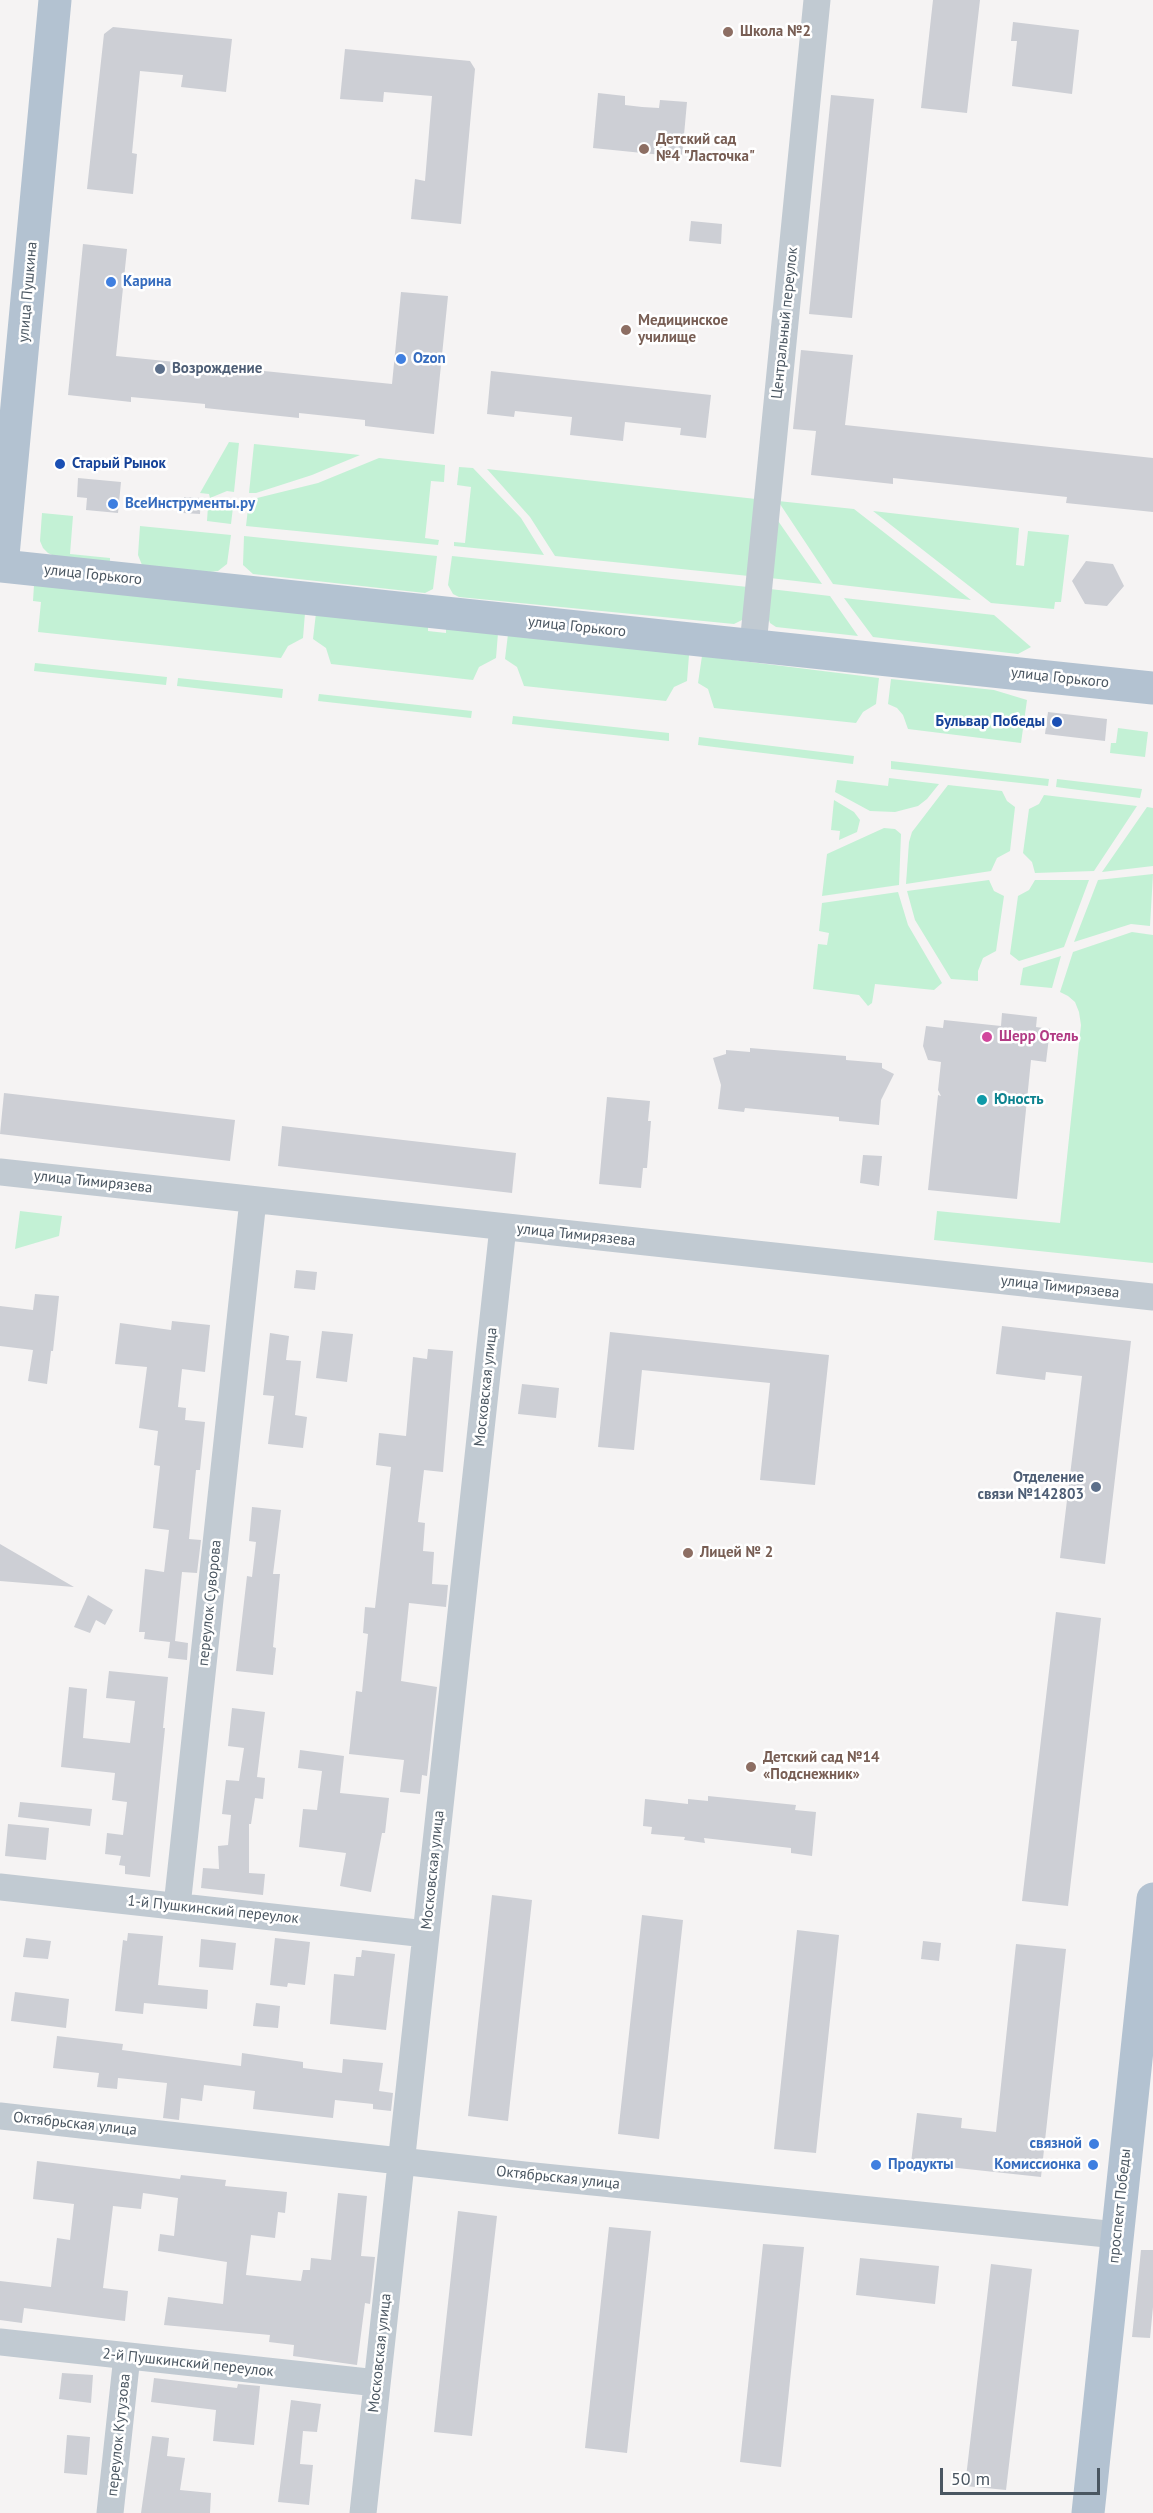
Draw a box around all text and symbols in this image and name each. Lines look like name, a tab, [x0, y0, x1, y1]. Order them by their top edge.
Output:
place label: Школа №2	[740, 23, 811, 41]
marker: Школа №2	[721, 25, 735, 39]
place label: Детский сад №4 "Ласточка"	[656, 131, 755, 166]
marker: Детский сад №4 "Ласточка"	[637, 142, 651, 156]
street label: улица Пушкина	[15, 241, 41, 343]
street label: Центральный переулок	[768, 246, 802, 400]
place label: Карина	[123, 273, 172, 291]
marker: Карина	[104, 275, 118, 289]
place label: Медицинское училище	[638, 312, 728, 347]
marker: Медицинское училище	[619, 323, 633, 337]
place label: Ozon	[413, 350, 446, 368]
marker: Ozon	[394, 352, 408, 366]
place label: Возрождение	[172, 360, 262, 378]
marker: Возрождение	[153, 362, 167, 376]
place label: Старый Рынок	[72, 455, 166, 473]
marker: Старый Рынок	[53, 457, 67, 471]
place label: ВсеИнструменты.ру	[125, 495, 255, 513]
marker: ВсеИнструменты.ру	[106, 497, 120, 511]
street label: улица Горького	[43, 561, 143, 589]
street label: улица Горького	[527, 613, 627, 641]
street label: улица Горького	[1010, 664, 1110, 692]
place label: Бульвар Победы	[935, 713, 1045, 731]
marker: Бульвар Победы	[1050, 715, 1064, 729]
place label: Шерр Отель	[999, 1028, 1078, 1046]
marker: Шерр Отель	[980, 1030, 994, 1044]
place label: Юность	[994, 1091, 1044, 1109]
marker: Юность	[975, 1093, 989, 1107]
street label: улица Тимирязева	[33, 1167, 153, 1197]
street label: улица Тимирязева	[516, 1220, 636, 1250]
street label: улица Тимирязева	[1000, 1272, 1120, 1302]
street label: Московская улица	[471, 1326, 501, 1448]
place label: Отделение связи №142803	[978, 1469, 1084, 1504]
marker: Отделение связи №142803	[1089, 1480, 1103, 1494]
street label: переулок Суворова	[194, 1539, 226, 1667]
place label: Лицей № 2	[700, 1544, 773, 1562]
marker: Лицей № 2	[681, 1546, 695, 1560]
place label: Детский сад №14 «Подснежник»	[763, 1749, 880, 1784]
marker: Детский сад №14 «Подснежник»	[744, 1760, 758, 1774]
street label: Московская улица	[418, 1809, 448, 1931]
street label: 1-й Пушкинский переулок	[126, 1892, 300, 1928]
street label: Октябрьская улица	[12, 2109, 138, 2139]
place label: связной	[1030, 2135, 1082, 2153]
marker: связной	[1087, 2137, 1101, 2151]
street label: проспект Победы	[1105, 2148, 1135, 2264]
place label: Продукты	[888, 2156, 954, 2174]
place label: Комиссионка	[994, 2156, 1081, 2174]
marker: Продукты	[869, 2158, 883, 2172]
marker: Комиссионка	[1086, 2158, 1100, 2172]
street label: Октябрьская улица	[495, 2163, 621, 2193]
street label: Московская улица	[365, 2292, 395, 2414]
street label: 2-й Пушкинский переулок	[101, 2345, 275, 2381]
street label: переулок Кутузова	[104, 2373, 134, 2497]
scale bar	[943, 2456, 1104, 2494]
text: 50 m	[951, 2467, 990, 2490]

